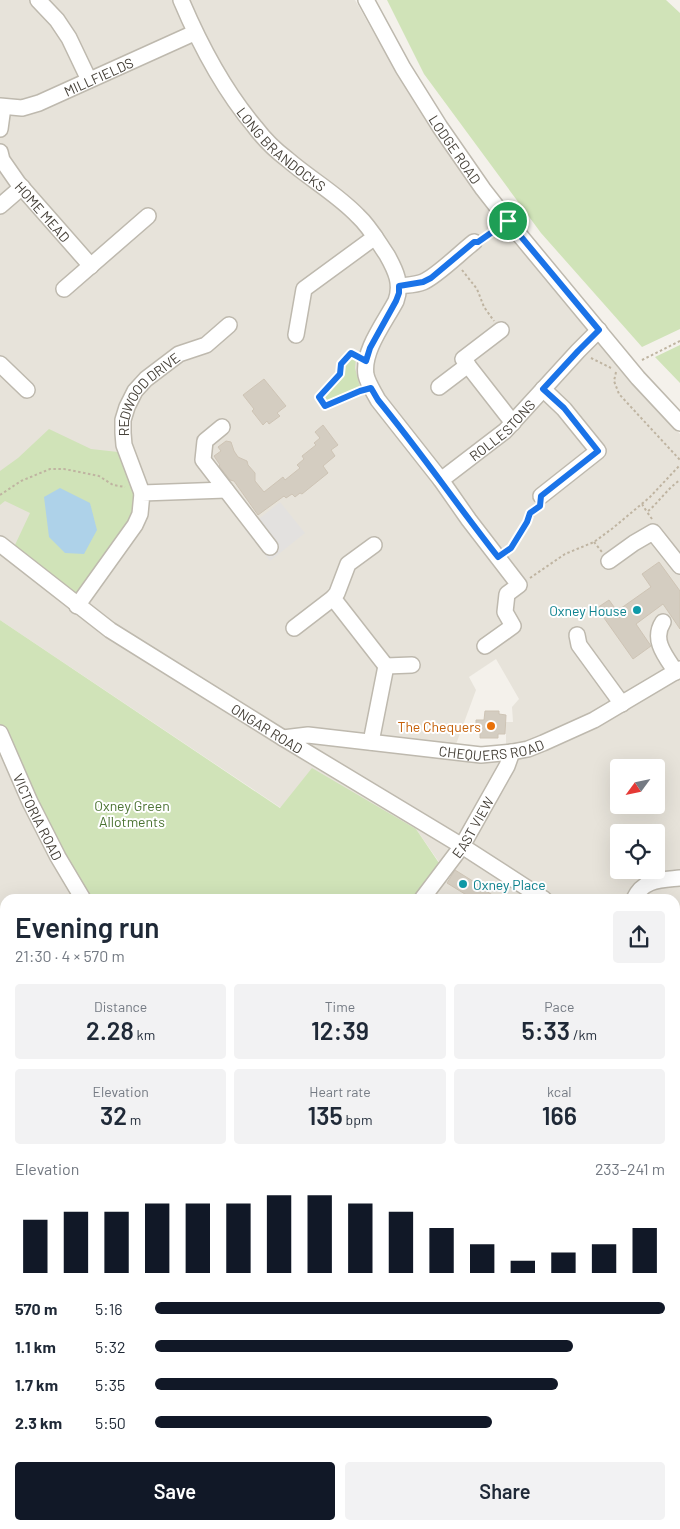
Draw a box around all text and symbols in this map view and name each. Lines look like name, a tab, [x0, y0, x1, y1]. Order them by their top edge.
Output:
street label: MILLFIELDS	[61, 53, 136, 99]
street label: LONG BRANDOCKS	[234, 104, 329, 194]
street label: LODGE ROAD	[426, 112, 485, 187]
street label: HOME MEAD	[12, 178, 74, 245]
pin	[487, 200, 529, 242]
icon: arrive	[494, 207, 522, 235]
street label: REDWOOD DRIVE	[115, 348, 183, 436]
street label: ROLLESTONS	[466, 396, 538, 464]
place label: Oxney House	[549, 602, 627, 619]
marker: Oxney House	[631, 604, 643, 616]
street label: ONGAR ROAD	[228, 699, 306, 757]
place label: The Chequers	[397, 718, 481, 735]
marker: The Chequers	[485, 720, 497, 732]
street label: CHEQUERS ROAD	[438, 735, 546, 764]
north arrow	[610, 759, 665, 814]
map controls	[610, 759, 665, 879]
street label: VICTORIA ROAD	[10, 771, 67, 863]
street label: EAST VIEW	[448, 793, 497, 861]
park label: Oxney Green Allotments	[94, 797, 170, 830]
button: locate	[610, 824, 665, 879]
place label: Oxney Place	[473, 876, 546, 893]
marker: Oxney Place	[457, 878, 469, 890]
text: Evening run	[15, 910, 160, 944]
button: share	[613, 911, 665, 963]
text: 21:30 · 4 × 570 m	[15, 946, 125, 965]
text: Distance	[94, 998, 147, 1015]
text: Time	[325, 998, 355, 1015]
text: Pace	[544, 998, 574, 1015]
text: 2.28	[86, 1015, 134, 1045]
text: 12:39	[311, 1015, 369, 1045]
text: 5:33	[521, 1015, 570, 1045]
text: km	[134, 1026, 155, 1043]
text: /km	[570, 1026, 597, 1043]
text: Elevation	[92, 1083, 149, 1100]
text: Heart rate	[309, 1083, 371, 1100]
text: kcal	[547, 1083, 572, 1100]
text: 32	[100, 1100, 127, 1130]
text: 135	[307, 1100, 343, 1130]
text: 166	[542, 1100, 577, 1130]
text: m	[127, 1111, 141, 1128]
text: bpm	[343, 1111, 373, 1128]
text: Elevation	[15, 1159, 79, 1178]
text: 233–241 m	[595, 1159, 665, 1178]
text: 570 m	[15, 1299, 57, 1318]
text: 5:16	[95, 1299, 123, 1318]
text: 1.1 km	[15, 1337, 56, 1356]
text: 5:32	[95, 1337, 125, 1356]
text: 1.7 km	[15, 1375, 58, 1394]
text: 5:35	[95, 1375, 125, 1394]
text: 2.3 km	[15, 1413, 62, 1432]
text: 5:50	[95, 1413, 126, 1432]
button: Save	[15, 1462, 335, 1520]
button: Share	[345, 1462, 665, 1520]

